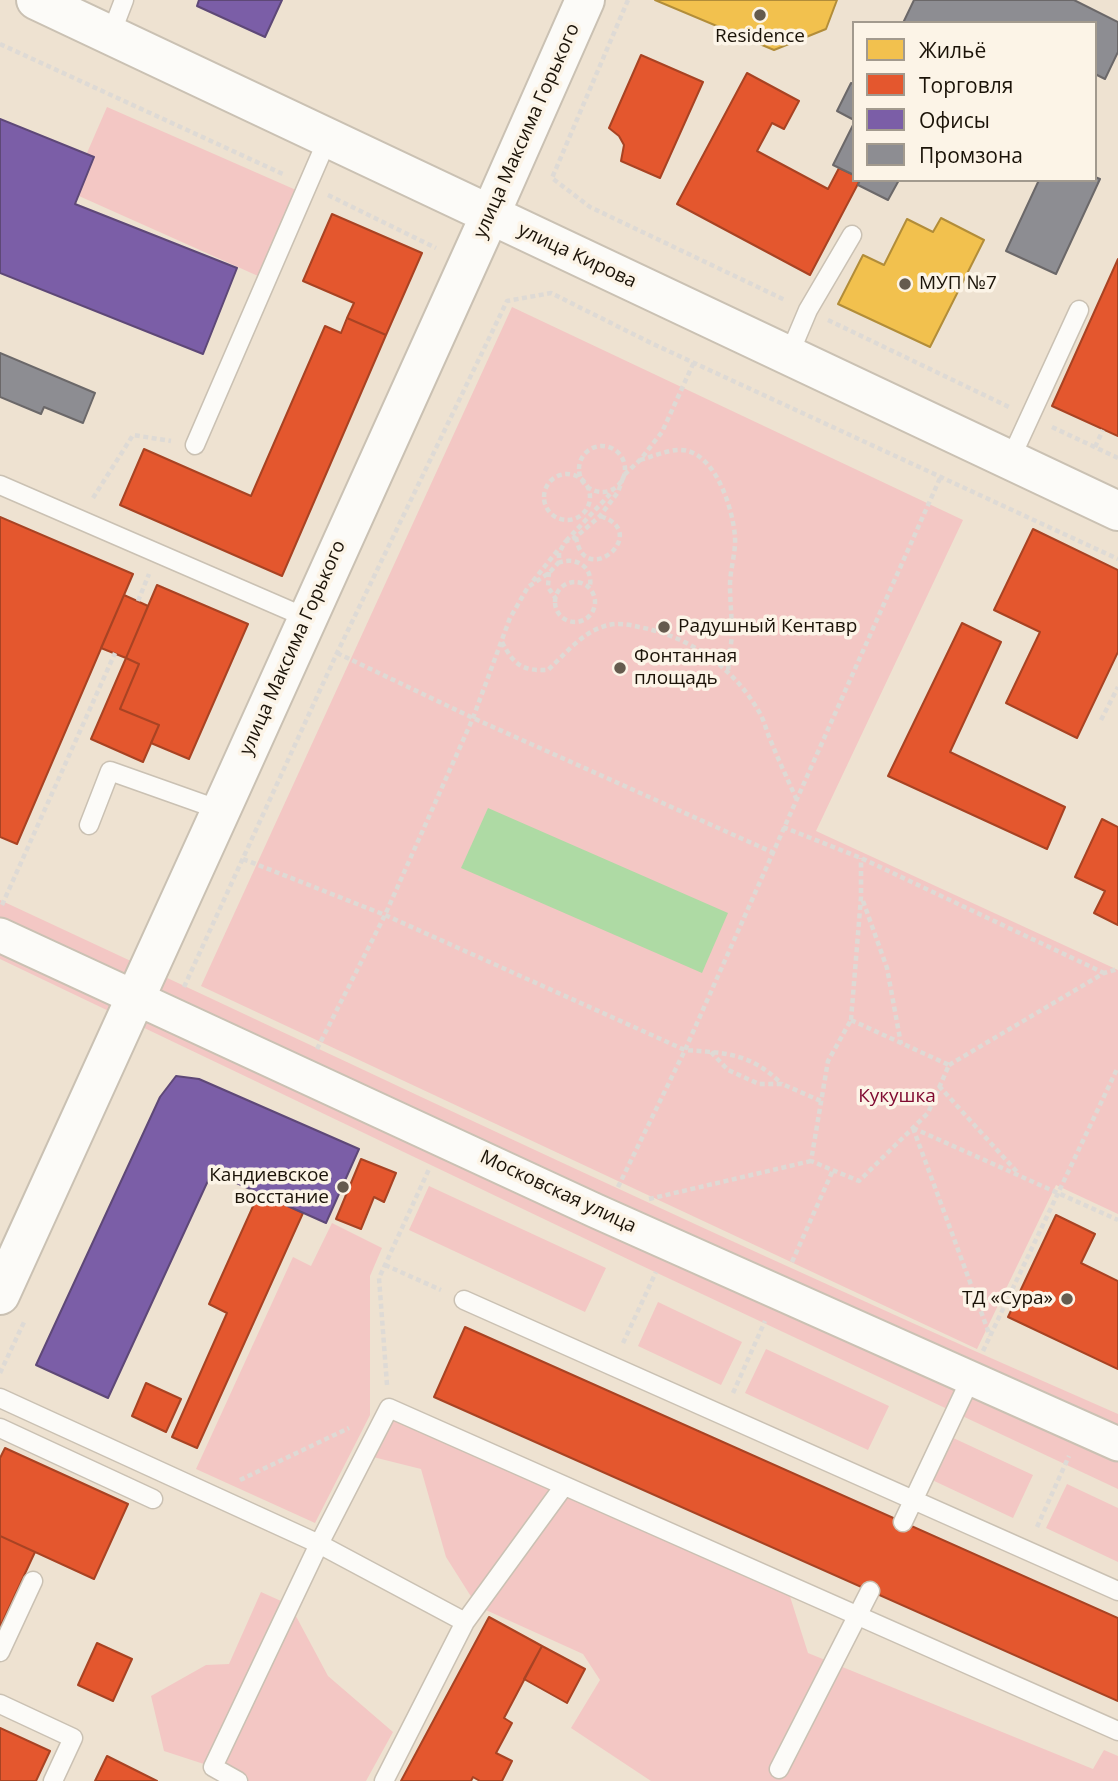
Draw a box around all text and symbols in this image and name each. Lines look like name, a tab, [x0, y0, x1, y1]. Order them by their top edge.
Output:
marker: Residence	[752, 7, 768, 23]
street label: улица Максима Горького	[469, 20, 585, 242]
legend	[852, 21, 1097, 182]
place label: Residence	[715, 26, 805, 48]
text: Жильё	[919, 36, 986, 64]
text: Торговля	[919, 71, 1013, 99]
text: Офисы	[919, 106, 990, 134]
text: Промзона	[919, 141, 1023, 169]
street label: улица Кирова	[514, 219, 640, 293]
place label: МУП №7	[919, 273, 997, 295]
marker: МУП №7	[897, 276, 913, 292]
street label: улица Максима Горького	[235, 537, 351, 759]
place label: Радушный Кентавр	[678, 616, 857, 638]
marker: Радушный Кентавр	[656, 619, 672, 635]
place label: Фонтанная площадь	[634, 646, 737, 690]
marker: Фонтанная площадь	[612, 660, 628, 676]
park label: Кукушка	[858, 1086, 936, 1108]
street label: Московская улица	[476, 1146, 640, 1238]
place label: Кандиевское восстание	[209, 1165, 329, 1209]
marker: Кандиевское восстание	[335, 1179, 351, 1195]
place label: ТД «Сура»	[962, 1288, 1053, 1310]
marker: ТД «Сура»	[1059, 1291, 1075, 1307]

